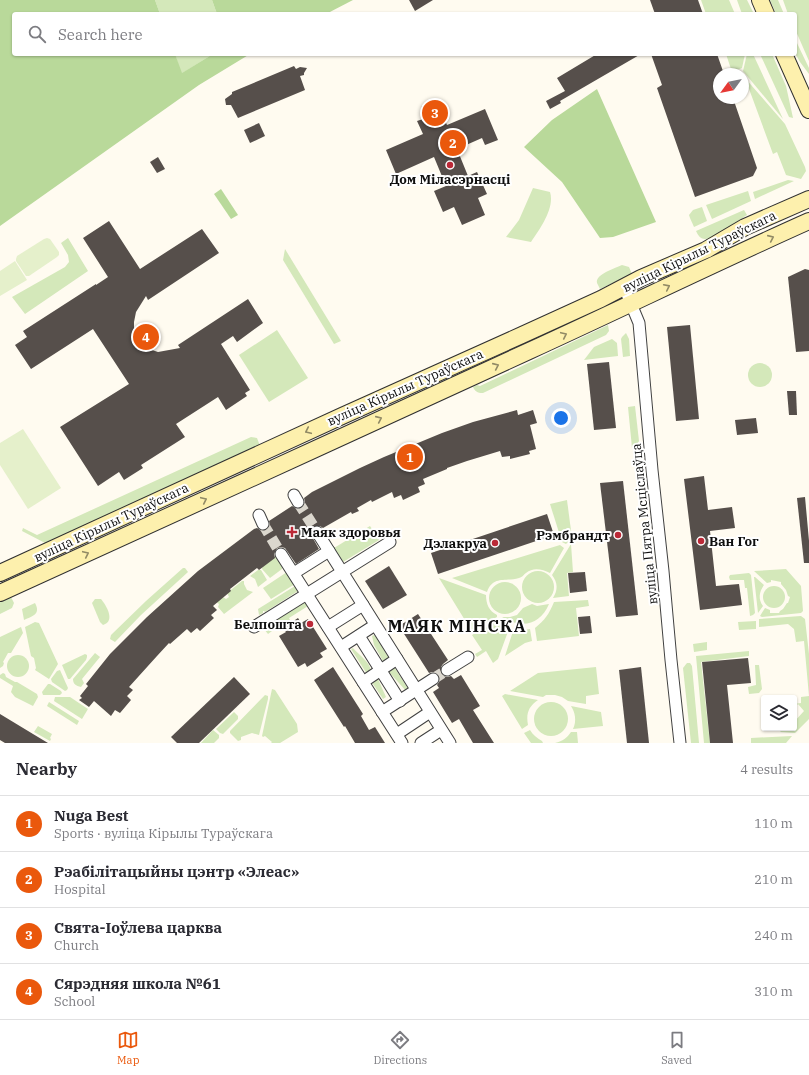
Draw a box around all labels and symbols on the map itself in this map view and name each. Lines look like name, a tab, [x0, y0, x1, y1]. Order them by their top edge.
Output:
north arrow	[713, 68, 749, 104]
pin: 3	[422, 98, 448, 128]
pin: 2	[440, 128, 466, 158]
marker: Дом Міласэрнасці	[445, 160, 455, 170]
place label: Дом Міласэрнасці	[390, 171, 511, 188]
street label: вуліца Кірылы Тураўскага	[620, 207, 779, 296]
one-way arrow	[767, 235, 775, 243]
one-way arrow	[662, 284, 670, 292]
pin: 4	[133, 322, 159, 352]
one-way arrow	[560, 332, 568, 340]
street label: вуліца Кірылы Тураўскага	[325, 345, 486, 430]
one-way arrow	[492, 363, 500, 371]
your location	[551, 408, 571, 428]
one-way arrow	[374, 416, 382, 424]
one-way arrow	[305, 426, 312, 434]
pin: 1	[397, 442, 423, 472]
street label: вуліца Пятра Мсціслаўца	[628, 443, 661, 605]
street label: вуліца Кірылы Тураўскага	[31, 479, 191, 566]
one-way arrow	[199, 497, 207, 505]
place label: Маяк здоровья	[301, 524, 401, 541]
marker: Маяк здоровья	[286, 526, 298, 538]
place label: Рэмбрандт	[536, 527, 610, 544]
marker: Рэмбрандт	[613, 530, 623, 540]
place label: Ван Гог	[709, 533, 759, 550]
place label: Дэлакруа	[423, 535, 488, 552]
marker: Ван Гог	[696, 536, 706, 546]
marker: Дэлакруа	[490, 538, 500, 548]
one-way arrow	[81, 551, 89, 559]
district label: МАЯК МІНСКА	[387, 615, 527, 637]
place label: Белпошта	[234, 616, 303, 633]
marker: Белпошта	[305, 619, 315, 629]

